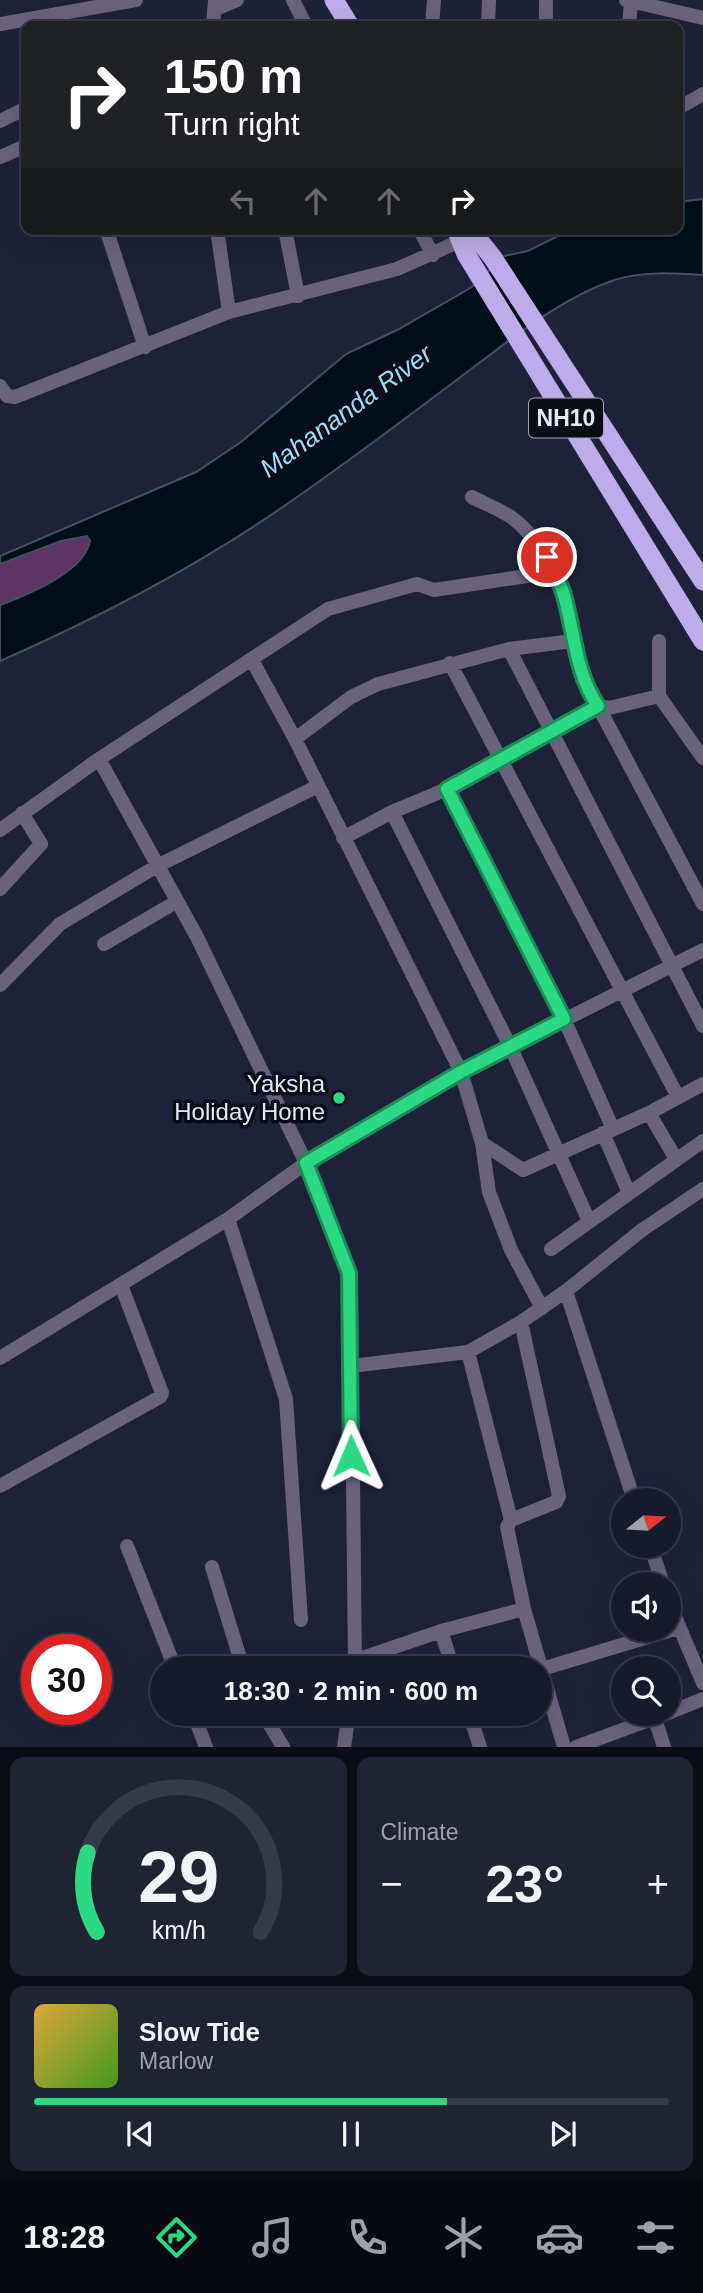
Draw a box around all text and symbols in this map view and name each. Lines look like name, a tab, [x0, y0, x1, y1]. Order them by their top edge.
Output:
icon: right	[49, 49, 140, 140]
text: 150 m	[164, 49, 303, 103]
text: Turn right	[164, 106, 300, 142]
icon: left	[224, 182, 262, 220]
icon: ahead	[297, 182, 335, 220]
icon: ahead	[370, 182, 408, 220]
icon: right	[443, 182, 481, 220]
water label: Mahananda River	[254, 338, 439, 483]
road number: NH10	[529, 398, 603, 438]
pin	[517, 527, 577, 587]
icon: arrive	[528, 538, 566, 576]
place label: Yaksha Holiday Home	[174, 1070, 326, 1125]
marker: Yaksha Holiday Home	[331, 1090, 347, 1106]
position arrow	[314, 1419, 388, 1493]
north arrow	[611, 1488, 681, 1558]
map controls	[611, 1488, 681, 1726]
button: sound	[611, 1572, 681, 1642]
speed limit sign: 30	[21, 1634, 112, 1725]
button: search	[611, 1656, 681, 1726]
text: 18:30 · 2 min · 600 m	[224, 1676, 478, 1706]
text: Climate	[381, 1819, 458, 1845]
text: 29	[138, 1837, 219, 1918]
text: 23°	[485, 1855, 564, 1913]
text: −	[381, 1863, 403, 1905]
text: +	[647, 1863, 669, 1905]
text: km/h	[151, 1916, 205, 1944]
text: Slow Tide	[139, 2017, 260, 2047]
text: Marlow	[139, 2048, 213, 2074]
icon: previous	[121, 2115, 159, 2153]
icon: pause	[332, 2115, 370, 2153]
icon: next	[544, 2115, 582, 2153]
icon: directions	[152, 2213, 201, 2262]
icon: music	[248, 2213, 297, 2262]
icon: phone	[343, 2213, 392, 2262]
icon: climate	[439, 2213, 488, 2262]
icon: car	[535, 2213, 584, 2262]
icon: filters	[631, 2213, 680, 2262]
text: 18:28	[23, 2219, 105, 2255]

